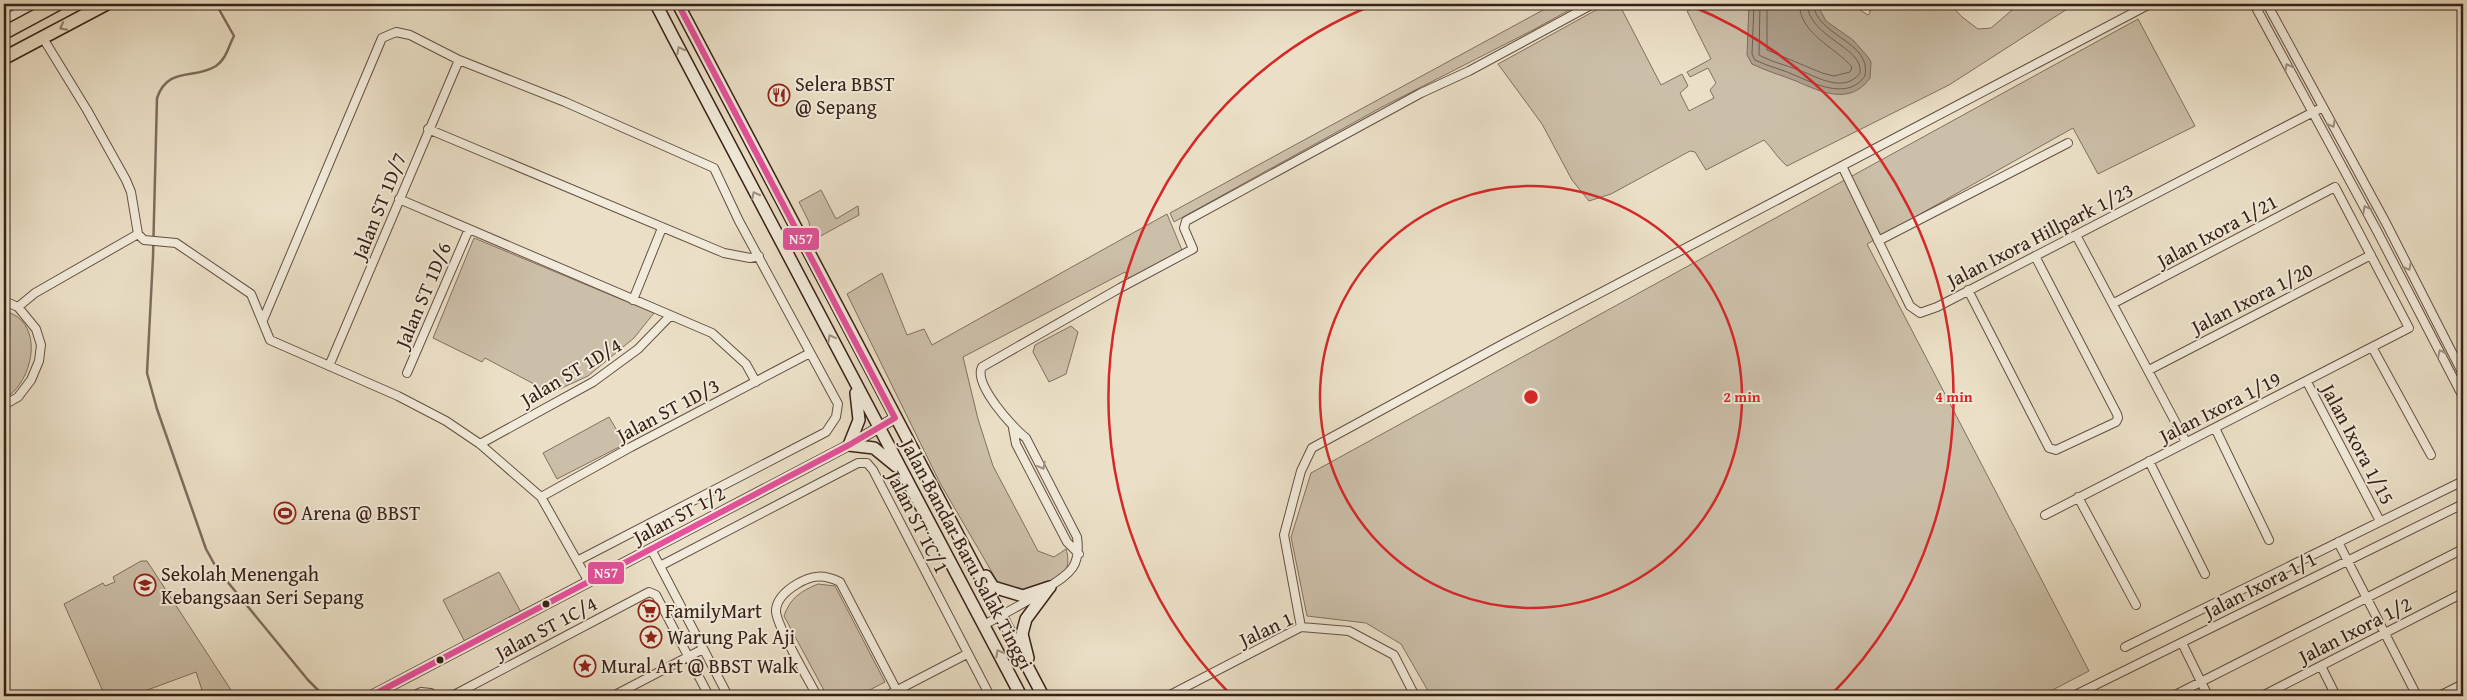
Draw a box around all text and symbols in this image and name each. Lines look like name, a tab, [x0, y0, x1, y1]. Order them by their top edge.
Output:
one-way arrow	[59, 21, 68, 31]
one-way arrow	[676, 46, 686, 55]
one-way arrow	[2284, 63, 2294, 72]
place label: Selera BBST @ Sepang	[795, 69, 895, 121]
restaurant icon: Selera BBST @ Sepang	[767, 83, 791, 107]
one-way arrow	[2325, 118, 2335, 127]
street label: Jalan ST 1D/7	[343, 148, 413, 266]
street label: Jalan Ixora Hillpark 1/23	[1939, 175, 2138, 296]
street label: Jalan Ixora 1/21	[2149, 187, 2282, 276]
one-way arrow	[751, 191, 761, 200]
one-way arrow	[2362, 206, 2372, 215]
line badge: N57	[782, 227, 820, 251]
text: N57	[789, 229, 813, 249]
street label: Jalan ST 1D/6	[386, 237, 458, 355]
street label: Jalan Ixora 1/20	[2183, 254, 2318, 342]
one-way arrow	[2402, 262, 2412, 271]
street label: Jalan ST 1D/4	[512, 330, 627, 415]
one-way arrow	[827, 335, 837, 344]
one-way arrow	[2437, 350, 2447, 359]
street label: Jalan Ixora 1/19	[2151, 363, 2286, 451]
street label: Jalan ST 1D/3	[609, 370, 724, 450]
street label: Jalan Ixora 1/15	[2313, 376, 2402, 509]
text: 2 min	[1723, 386, 1761, 407]
text: 4 min	[1935, 386, 1973, 407]
centre of rings	[1522, 388, 1540, 406]
street label: Jalan Bandar Baru Salak Tinggi	[893, 430, 1041, 675]
one-way arrow	[1036, 460, 1046, 469]
street label: Jalan ST 1C/1	[879, 463, 957, 578]
street label: Jalan ST 1/2	[625, 478, 730, 552]
place label: Arena @ BBST	[301, 498, 420, 527]
sports icon: Arena @ BBST	[273, 501, 297, 525]
street label: Jalan Ixora 1/1	[2196, 544, 2321, 627]
place label: Sekolah Menengah Kebangsaan Seri Sepang	[161, 559, 364, 611]
line badge: N57	[587, 561, 625, 585]
text: N57	[594, 563, 618, 583]
school or university icon: Sekolah Menengah Kebangsaan Seri Sepang	[133, 573, 157, 597]
street label: Jalan ST 1C/4	[487, 589, 602, 668]
street label: Jalan Ixora 1/2	[2291, 589, 2416, 672]
place label: FamilyMart	[665, 596, 762, 625]
unlabelled marker	[541, 599, 551, 609]
supermarket icon: FamilyMart	[637, 599, 661, 623]
street label: Jalan 1	[1232, 604, 1297, 655]
place label: Warung Pak Aji	[667, 622, 796, 651]
place icon: Warung Pak Aji	[639, 625, 663, 649]
one-way arrow	[995, 649, 1005, 658]
place label: Mural Art @ BBST Walk	[601, 651, 799, 680]
place icon: Mural Art @ BBST Walk	[573, 654, 597, 678]
unlabelled marker	[435, 655, 445, 665]

